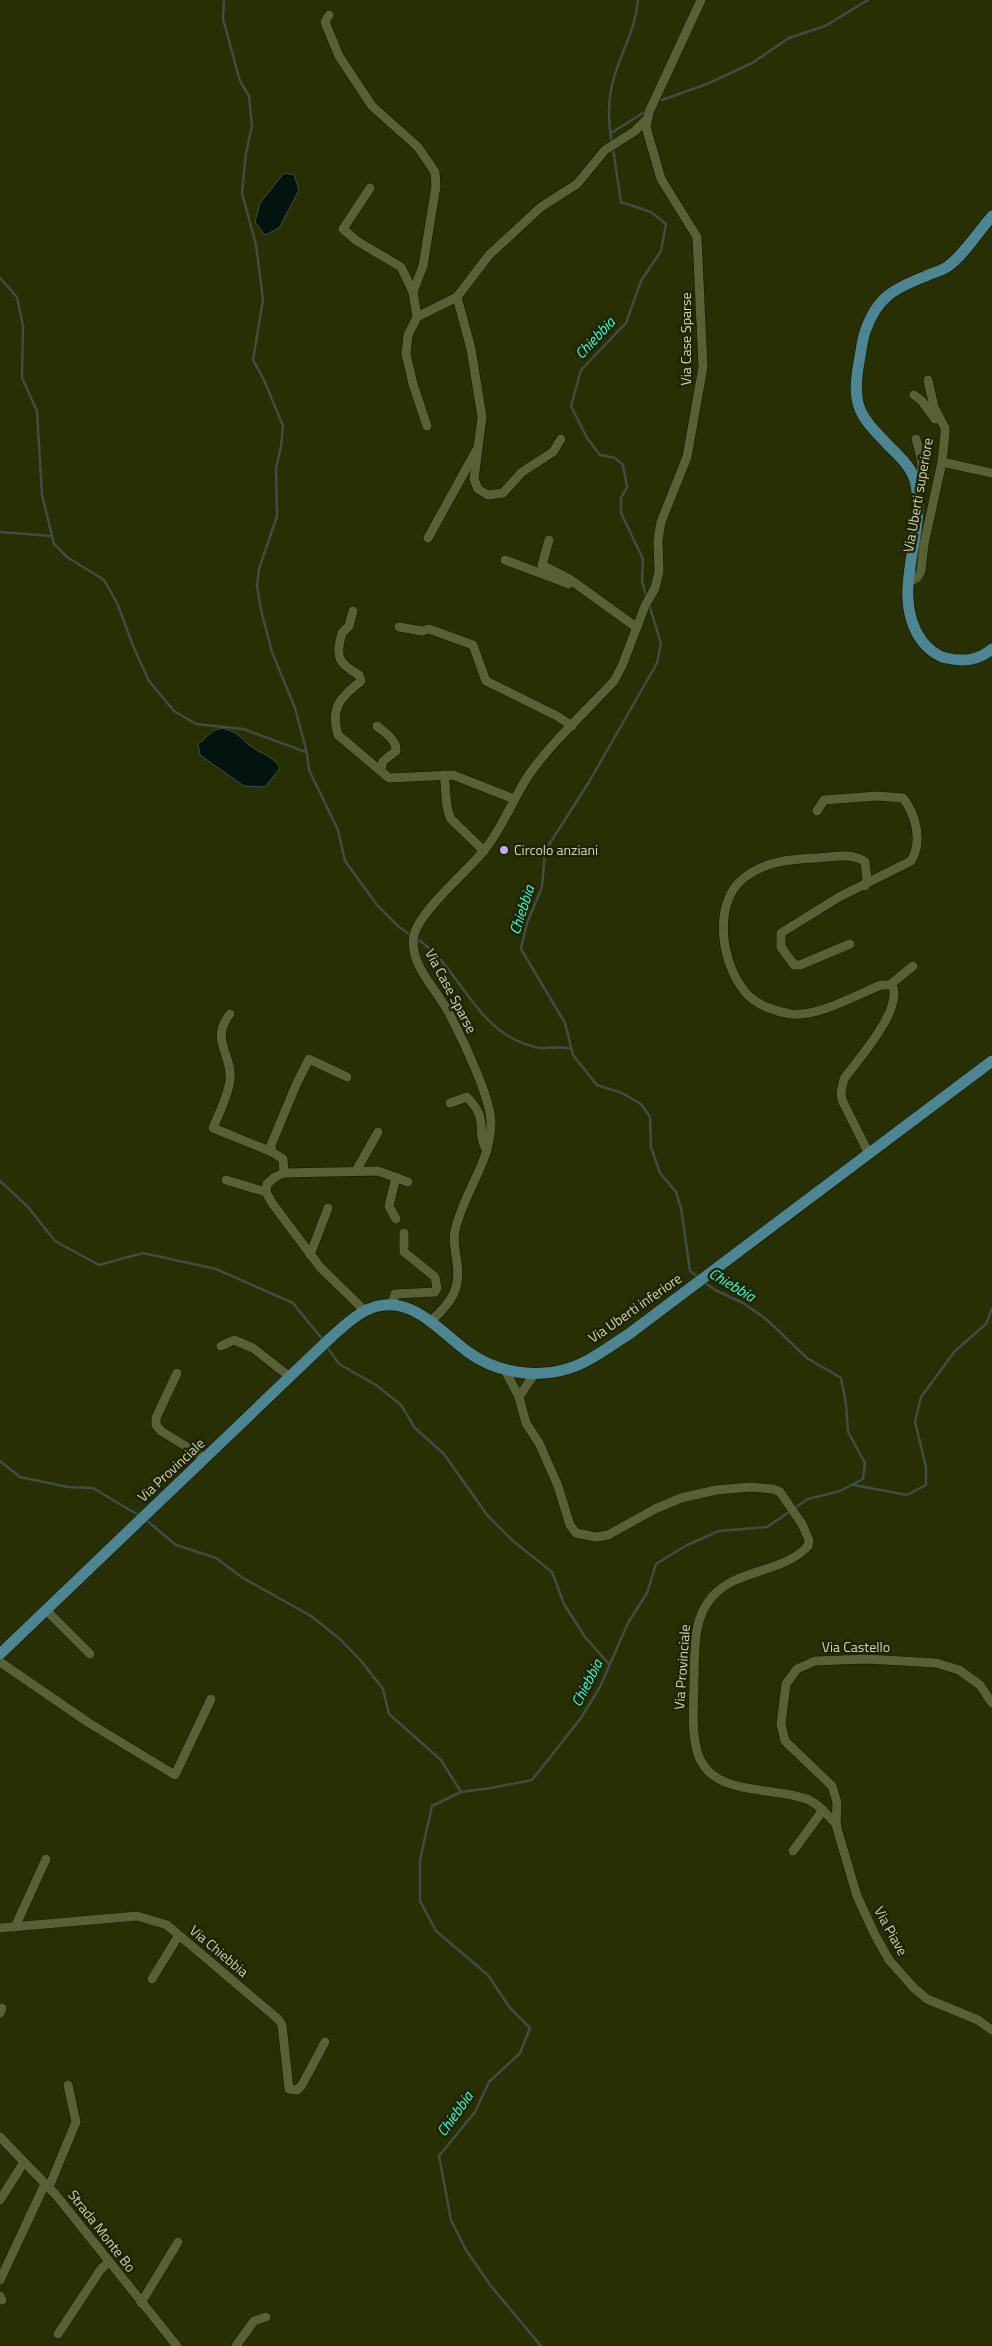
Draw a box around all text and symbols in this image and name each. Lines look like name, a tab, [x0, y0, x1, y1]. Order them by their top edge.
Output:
street label: Via Case Sparse	[675, 292, 696, 386]
water label: Chiebbia	[569, 310, 621, 364]
street label: Via Uberti superiore	[897, 436, 938, 554]
place label: Circolo anziani	[514, 839, 598, 860]
marker: Circolo anziani	[498, 844, 510, 856]
water label: Chiebbia	[503, 881, 541, 937]
street label: Via Case Sparse	[420, 945, 483, 1037]
water label: Chiebbia	[705, 1262, 761, 1308]
street label: Via Uberti inferiore	[584, 1267, 686, 1348]
street label: Via Provinciale	[132, 1433, 209, 1506]
street label: Via Provinciale	[668, 1624, 695, 1710]
street label: Via Castello	[822, 1636, 890, 1657]
water label: Chiebbia	[565, 1654, 609, 1711]
street label: Via Piave	[869, 1902, 914, 1959]
street label: Via Chiebbia	[185, 1920, 253, 1982]
water label: Chiebbia	[431, 2085, 479, 2141]
street label: Strada Monte Bo	[64, 2185, 141, 2276]

